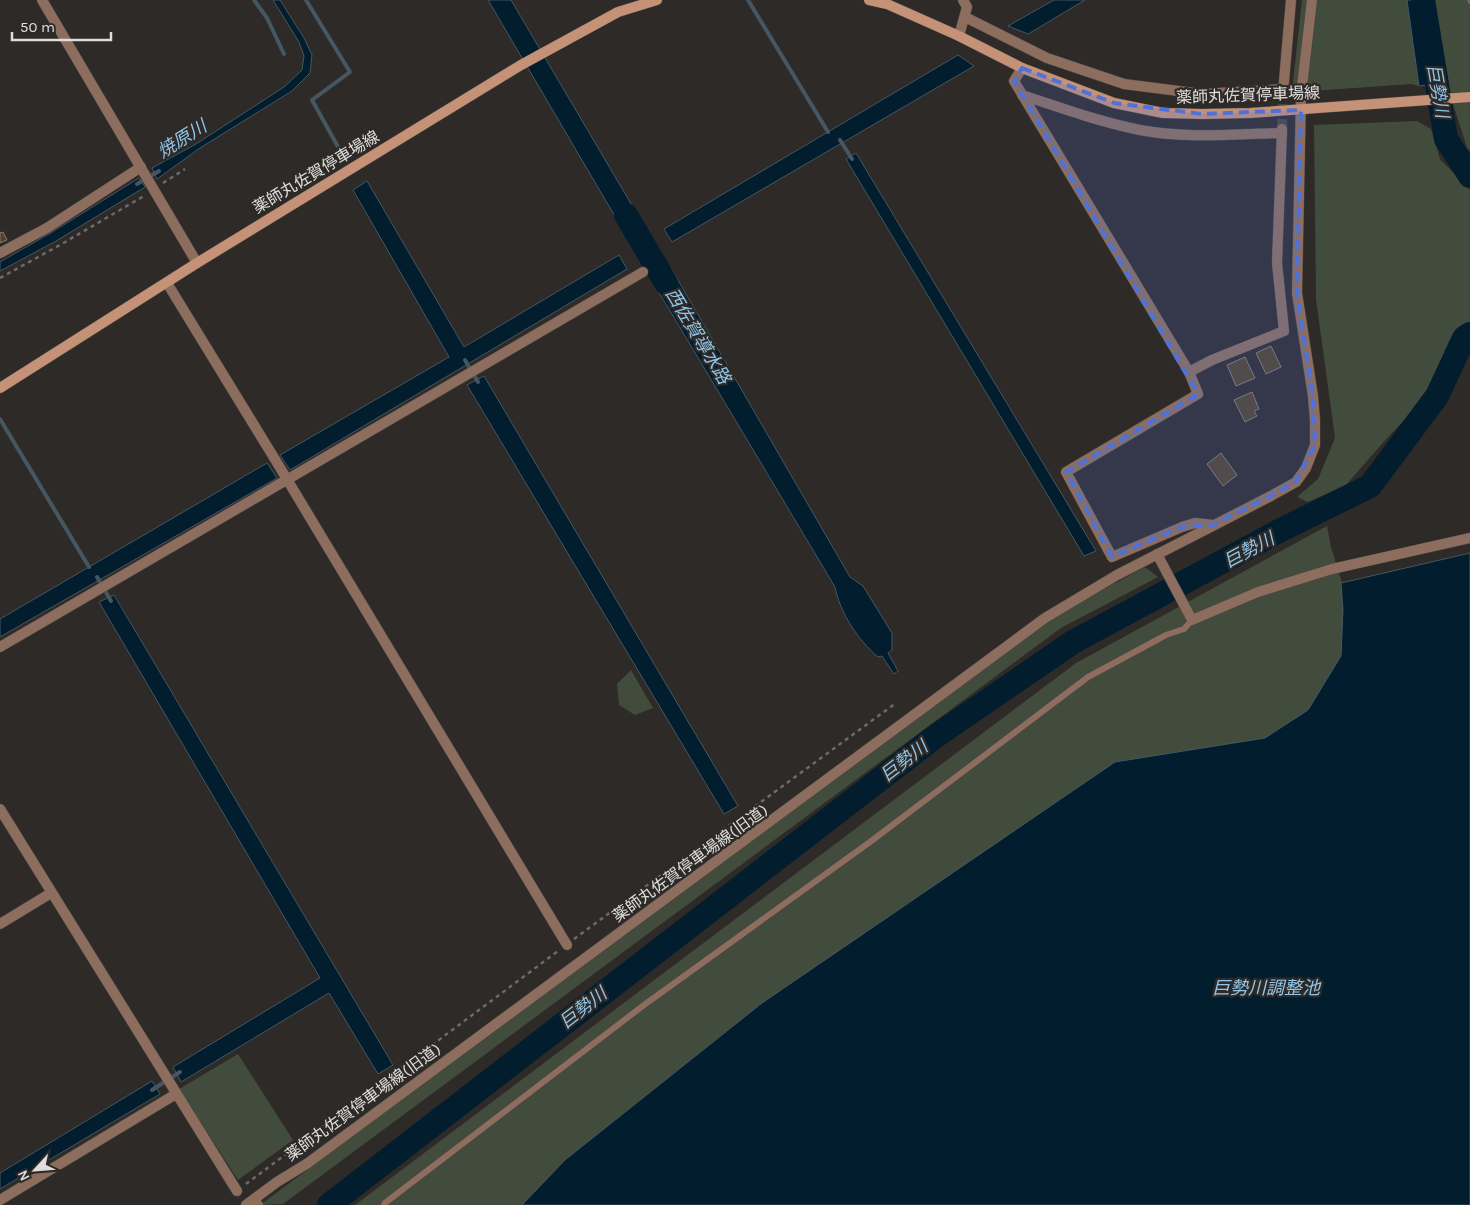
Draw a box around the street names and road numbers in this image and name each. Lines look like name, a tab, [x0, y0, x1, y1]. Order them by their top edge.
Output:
street label: 薬師丸佐賀停車場線	[1176, 83, 1320, 107]
street label: 薬師丸佐賀停車場線	[249, 127, 383, 217]
street label: 薬師丸佐賀停車場線(旧道)	[609, 800, 771, 926]
street label: 薬師丸佐賀停車場線(旧道)	[282, 1039, 444, 1165]

